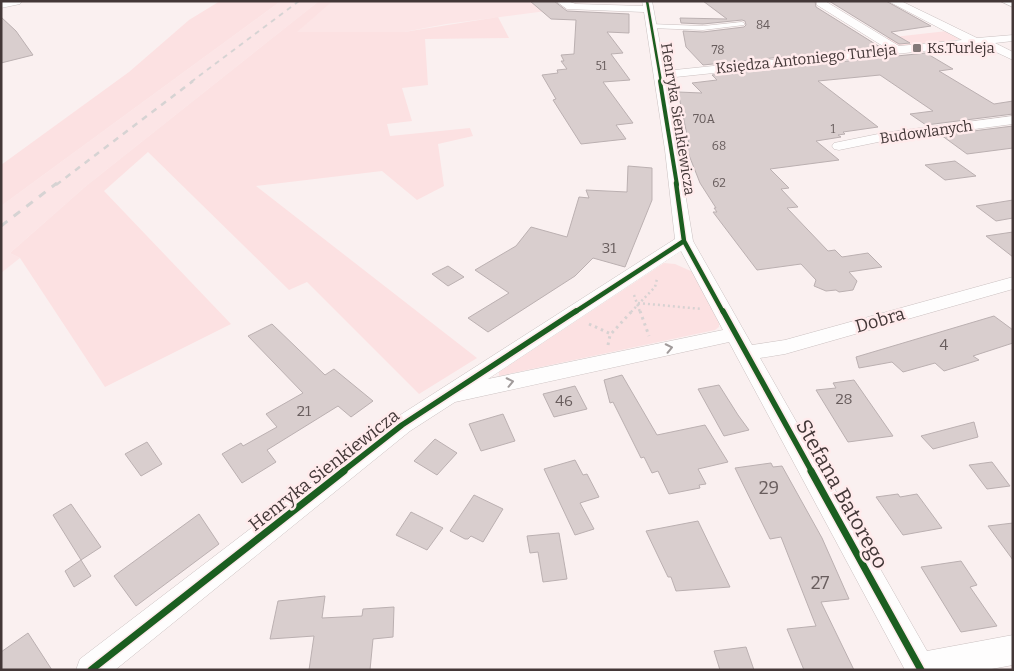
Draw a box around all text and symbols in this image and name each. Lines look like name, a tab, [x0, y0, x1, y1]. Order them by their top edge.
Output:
house number: 84	[756, 18, 770, 32]
place label: Ks.Turleja	[927, 39, 995, 57]
street label: Henryka Sienkiewicza	[657, 41, 699, 197]
street label: Księdza Antoniego Turleja	[715, 41, 897, 77]
marker: Ks.Turleja	[911, 42, 923, 54]
house number: 78	[711, 43, 725, 57]
house number: 51	[595, 59, 607, 73]
house number: 70A	[693, 112, 715, 126]
street label: Budowlanych	[878, 116, 974, 147]
house number: 1	[831, 122, 836, 136]
house number: 68	[712, 139, 726, 153]
house number: 62	[712, 176, 726, 190]
house number: 31	[602, 239, 616, 257]
street label: Dobra	[853, 302, 908, 338]
house number: 4	[940, 336, 949, 354]
one-way arrow	[664, 343, 673, 354]
one-way arrow	[506, 377, 515, 388]
house number: 28	[835, 390, 853, 408]
house number: 46	[555, 392, 573, 410]
house number: 21	[297, 402, 311, 420]
street label: Henryka Sienkiewicza	[244, 404, 404, 536]
street label: Stefana Batorego	[790, 415, 894, 573]
house number: 29	[759, 477, 779, 499]
house number: 27	[811, 572, 829, 594]

